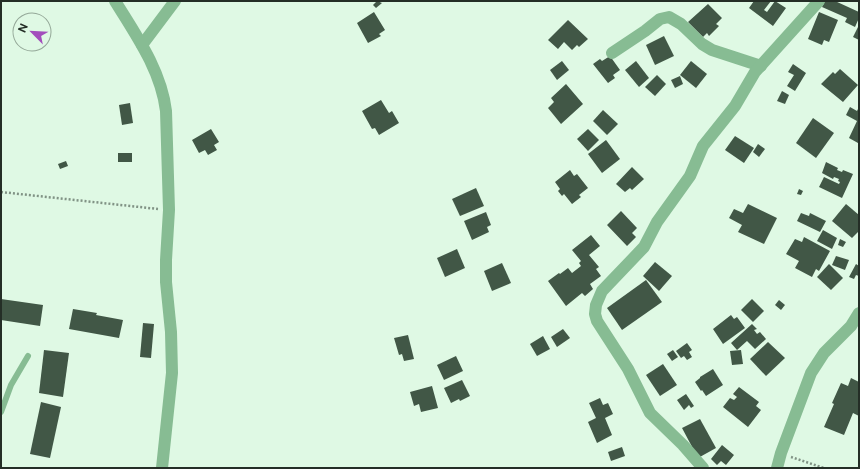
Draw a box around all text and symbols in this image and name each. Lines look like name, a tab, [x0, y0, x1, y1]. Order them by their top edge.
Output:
north arrow	[12, 12, 52, 52]
text: N	[16, 22, 30, 34]

